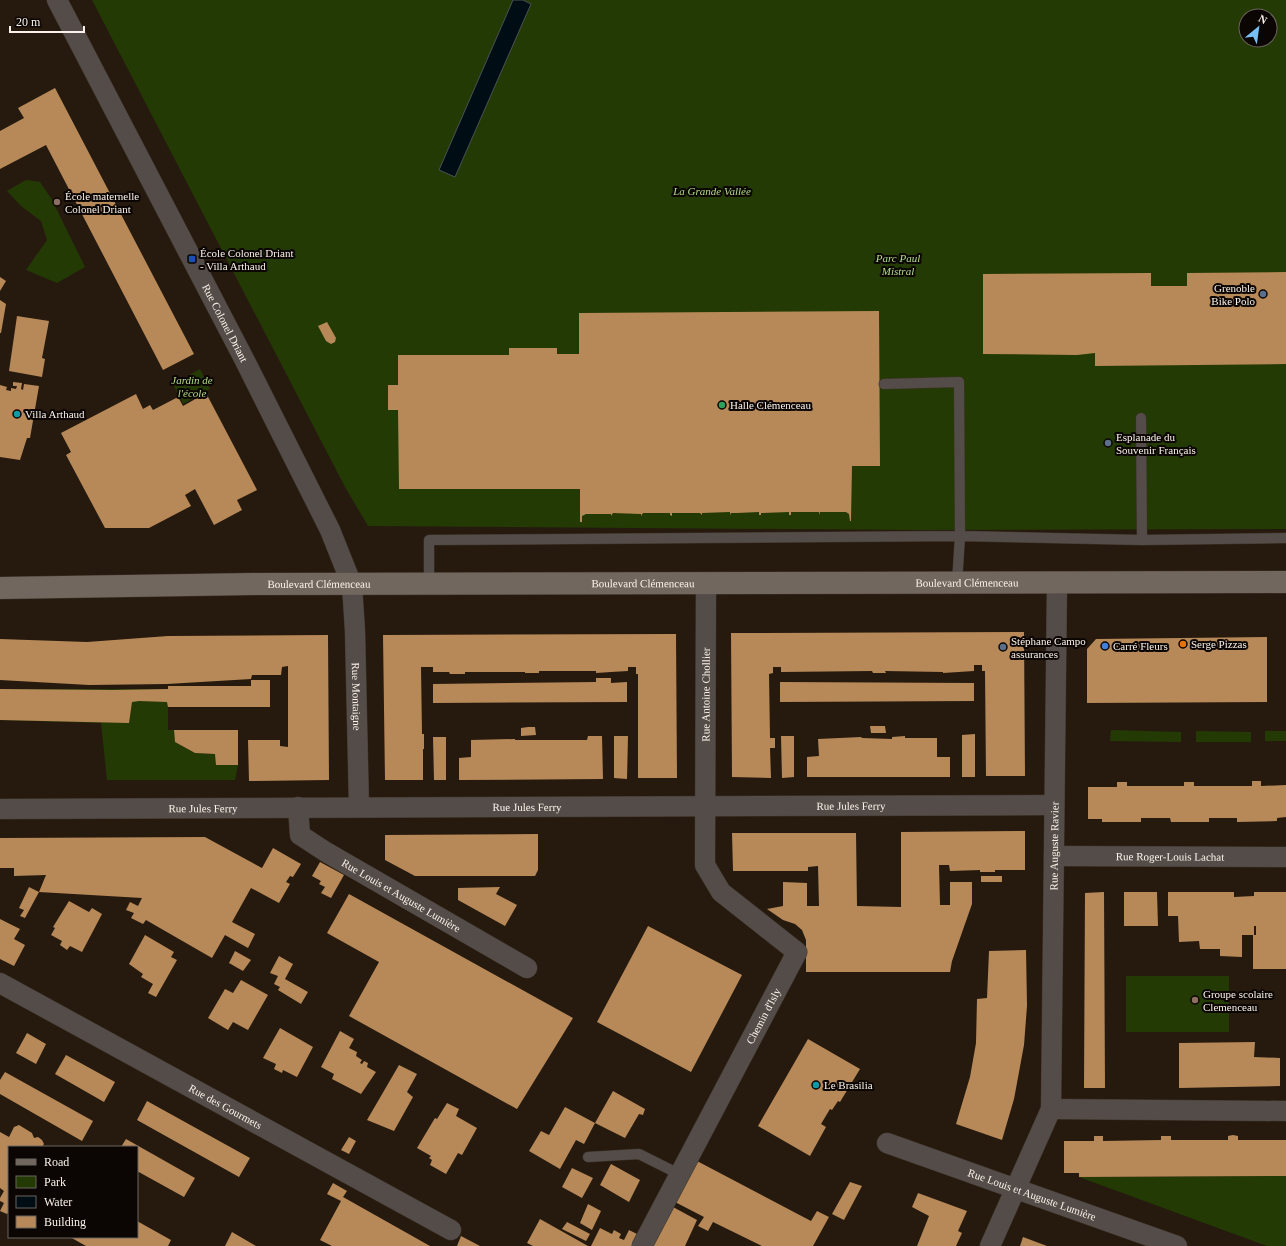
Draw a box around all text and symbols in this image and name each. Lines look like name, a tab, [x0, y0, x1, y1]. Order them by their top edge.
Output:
scale bar	[10, 8, 84, 34]
north arrow	[1238, 8, 1278, 48]
text: N	[1256, 12, 1269, 26]
text: 20 m	[16, 15, 41, 29]
park label: La Grande Vallée	[672, 185, 751, 197]
place label: École maternelle Colonel Driant	[65, 190, 139, 215]
marker: École maternelle Colonel Driant	[52, 197, 62, 207]
place label: École Colonel Driant - Villa Arthaud	[200, 247, 293, 272]
park label: Parc Paul Mistral	[875, 252, 920, 277]
marker: École Colonel Driant - Villa Arthaud	[187, 254, 197, 264]
street label: Rue Colonel Driant	[200, 282, 250, 364]
place label: Grenoble Bike Polo	[1211, 282, 1255, 307]
marker: Grenoble Bike Polo	[1258, 289, 1268, 299]
park label: Jardin de l'école	[171, 374, 213, 399]
place label: Halle Clémenceau	[730, 399, 811, 411]
marker: Halle Clémenceau	[717, 400, 727, 410]
place label: Villa Arthaud	[25, 408, 85, 420]
marker: Villa Arthaud	[12, 409, 22, 419]
place label: Esplanade du Souvenir Français	[1116, 431, 1196, 456]
marker: Esplanade du Souvenir Français	[1103, 438, 1113, 448]
street label: Boulevard Clémenceau	[591, 577, 695, 589]
street label: Boulevard Clémenceau	[915, 577, 1019, 589]
street label: Boulevard Clémenceau	[267, 578, 371, 590]
place label: Stéphane Campo assurances	[1011, 635, 1086, 660]
place label: Serge Pizzas	[1191, 638, 1247, 650]
marker: Serge Pizzas	[1178, 639, 1188, 649]
place label: Carré Fleurs	[1113, 640, 1168, 652]
marker: Carré Fleurs	[1100, 641, 1110, 651]
marker: Stéphane Campo assurances	[998, 642, 1008, 652]
street label: Rue Antoine Chollier	[699, 647, 712, 742]
street label: Rue Montaigne	[350, 662, 363, 731]
street label: Rue Jules Ferry	[816, 800, 886, 812]
street label: Rue Jules Ferry	[492, 801, 562, 813]
street label: Rue Auguste Ravier	[1047, 801, 1061, 890]
street label: Rue Jules Ferry	[168, 802, 238, 814]
street label: Rue Roger-Louis Lachat	[1116, 850, 1224, 863]
street label: Rue Louis et Auguste Lumière	[340, 856, 463, 934]
street label: Chemin d'Isly	[744, 986, 783, 1046]
place label: Groupe scolaire Clemenceau	[1203, 988, 1273, 1013]
marker: Groupe scolaire Clemenceau	[1190, 995, 1200, 1005]
place label: Le Brasilia	[824, 1079, 873, 1091]
marker: Le Brasilia	[811, 1080, 821, 1090]
street label: Rue des Gourmets	[187, 1082, 264, 1131]
legend	[8, 1146, 138, 1238]
text: Road	[44, 1155, 69, 1169]
street label: Rue Louis et Auguste Lumière	[966, 1166, 1098, 1223]
text: Park	[44, 1175, 66, 1189]
text: Water	[44, 1195, 72, 1209]
text: Building	[44, 1215, 86, 1229]

